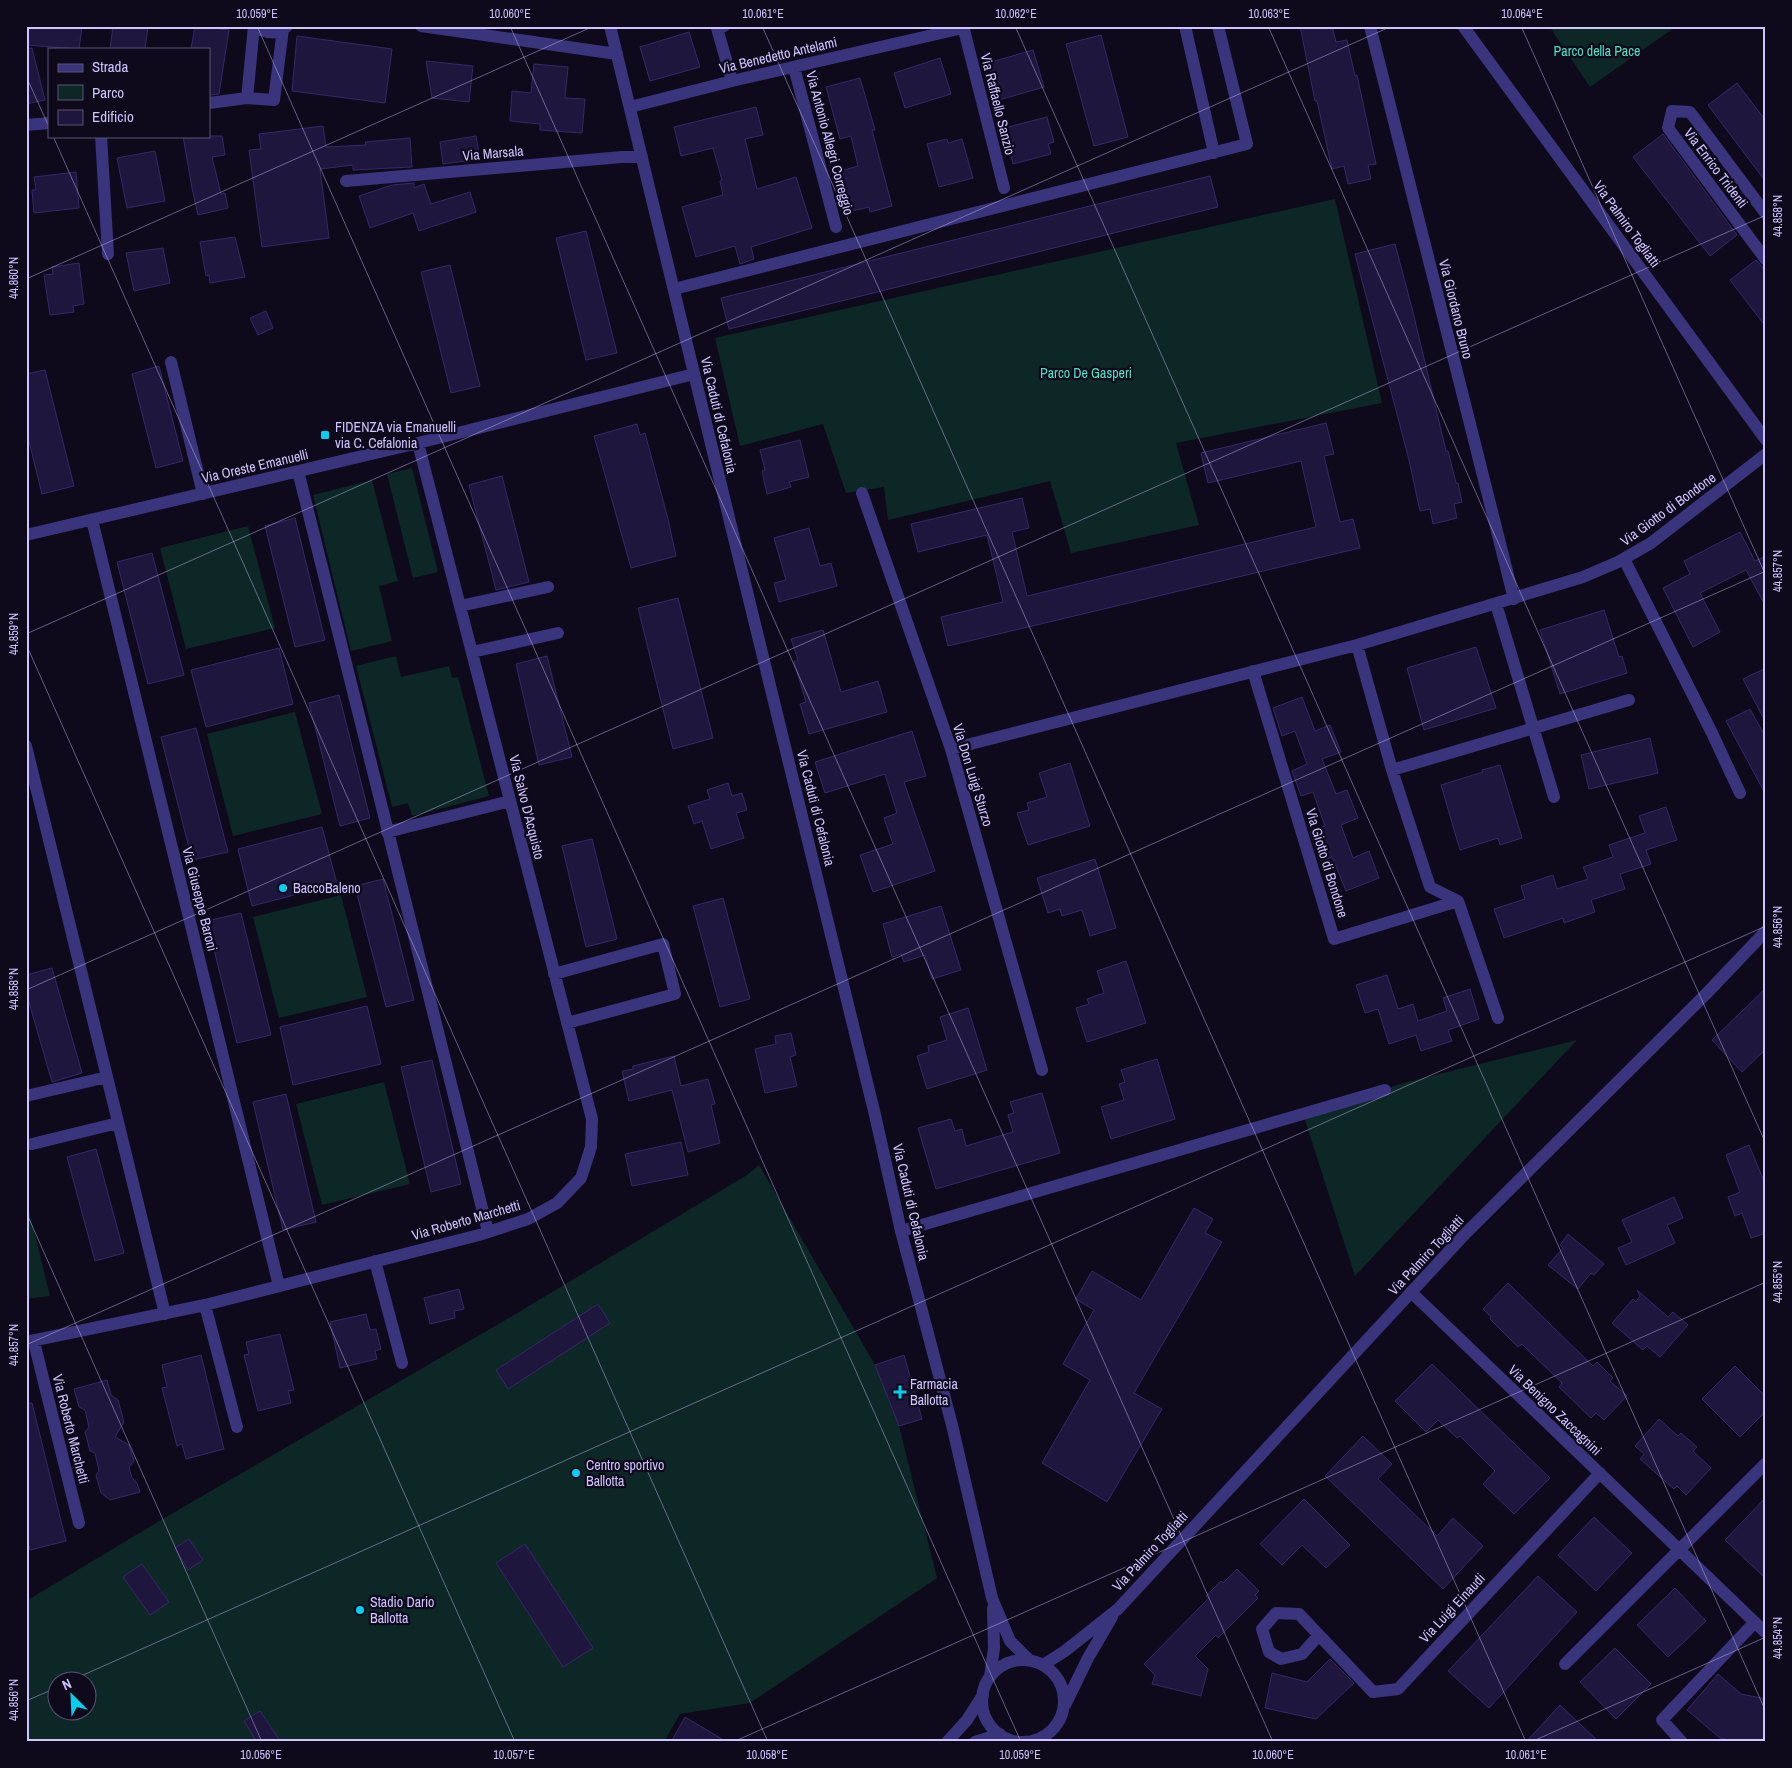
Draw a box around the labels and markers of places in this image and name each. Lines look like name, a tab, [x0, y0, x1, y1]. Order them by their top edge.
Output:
place label: FIDENZA via Emanuelli via C. Cefalonia	[335, 418, 456, 452]
marker: FIDENZA via Emanuelli via C. Cefalonia	[319, 429, 331, 441]
place label: BaccoBaleno	[293, 879, 361, 897]
marker: BaccoBaleno	[277, 882, 289, 894]
place label: Farmacia Ballotta	[910, 1375, 959, 1409]
marker: Farmacia Ballotta	[894, 1386, 906, 1398]
place label: Centro sportivo Ballotta	[586, 1456, 664, 1490]
marker: Centro sportivo Ballotta	[570, 1467, 582, 1479]
place label: Stadio Dario Ballotta	[370, 1593, 434, 1627]
marker: Stadio Dario Ballotta	[354, 1604, 366, 1616]

